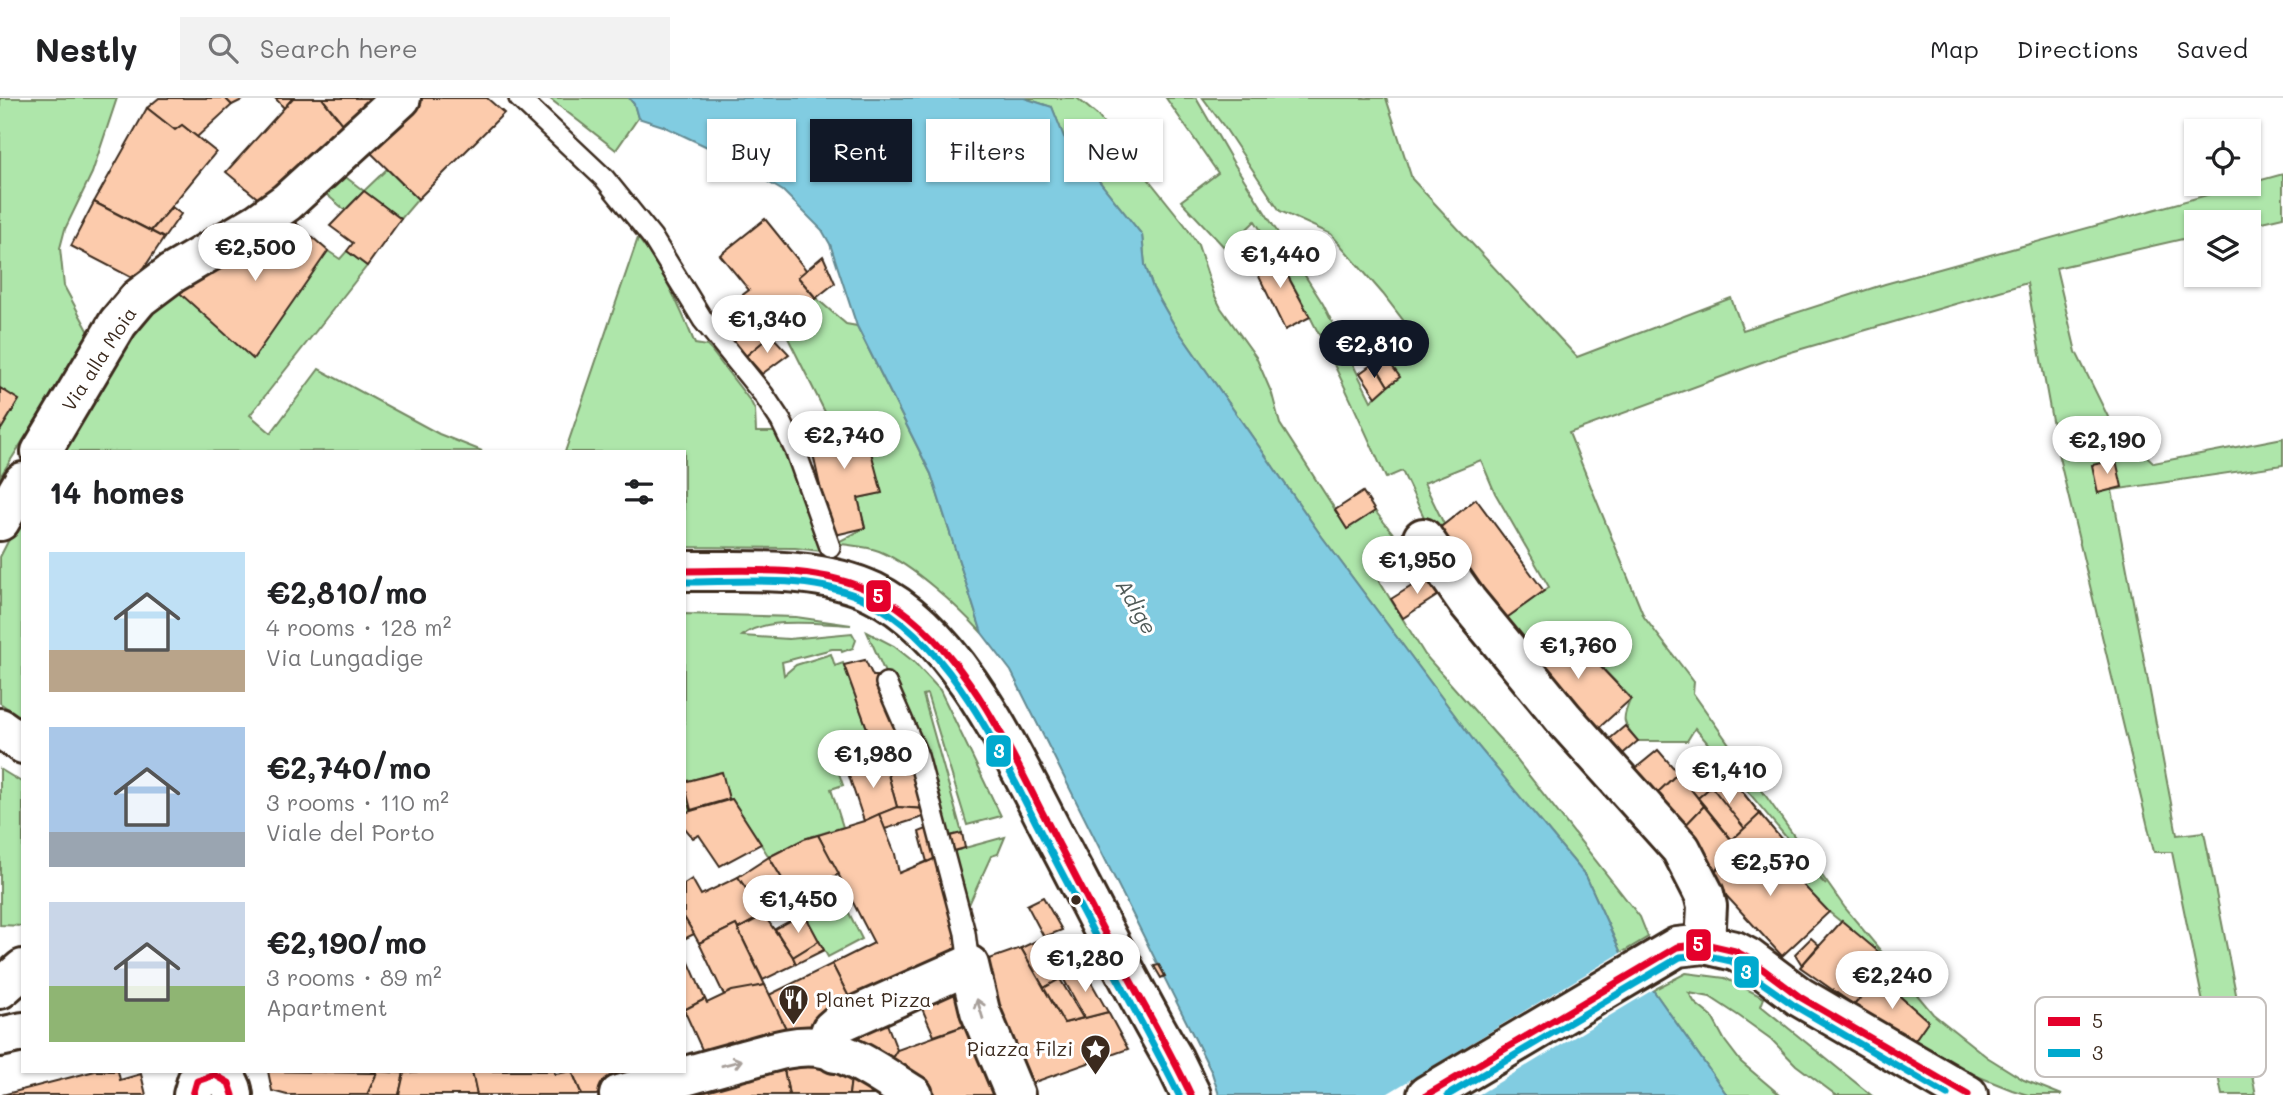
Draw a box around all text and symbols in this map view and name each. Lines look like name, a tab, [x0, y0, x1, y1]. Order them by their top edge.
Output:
search box	[180, 17, 670, 80]
text: Nestly	[35, 27, 138, 70]
icon: search	[204, 29, 242, 67]
text: Search here	[260, 31, 418, 65]
text: Map	[1930, 33, 1979, 64]
text: Directions	[2017, 33, 2139, 64]
text: Saved	[2177, 33, 2248, 64]
chip: Buy	[707, 119, 796, 182]
chip: Rent	[810, 119, 912, 182]
chip: Filters	[926, 119, 1050, 182]
chip: New	[1064, 119, 1163, 182]
map controls	[2184, 119, 2261, 287]
button: locate	[2184, 119, 2261, 196]
button: layers	[2184, 210, 2261, 287]
pin: €2,500	[198, 223, 312, 283]
pin: €1,440	[1223, 230, 1337, 290]
text: €2,500	[214, 231, 296, 261]
text: €1,440	[1240, 238, 1320, 268]
pin: €1,340	[710, 296, 824, 355]
street label: Via alla Moia	[56, 302, 142, 416]
text: €1,340	[727, 303, 807, 333]
pin: €2,810	[1317, 320, 1431, 380]
text: €2,810	[1335, 328, 1413, 358]
pin: €2,740	[787, 412, 901, 471]
pin: €2,190	[2050, 416, 2164, 476]
text: €2,740	[804, 419, 884, 449]
text: €2,190	[2068, 424, 2146, 454]
text: 14 homes	[49, 472, 185, 512]
icon: filters	[620, 473, 658, 511]
pin: €1,950	[1360, 536, 1474, 596]
text: €1,950	[1378, 544, 1456, 574]
text: €2,810/mo	[266, 572, 427, 612]
water label: Adige	[1111, 574, 1164, 639]
line badge: 5	[865, 579, 892, 613]
icon: home	[105, 580, 189, 664]
text: 5	[872, 583, 884, 608]
text: 4 rooms · 128 m²	[266, 612, 451, 642]
pin: €1,760	[1521, 622, 1635, 681]
text: €1,760	[1539, 629, 1617, 659]
text: Via Lungadige	[266, 642, 424, 672]
pin: €1,980	[816, 730, 930, 790]
line badge: 3	[985, 734, 1012, 768]
text: €1,980	[834, 738, 912, 768]
text: 3	[993, 738, 1005, 763]
pin: €1,410	[1672, 746, 1786, 806]
text: €2,740/mo	[266, 747, 431, 787]
text: €1,410	[1691, 754, 1767, 784]
icon: home	[105, 755, 189, 839]
text: 3 rooms · 110 m²	[266, 787, 449, 817]
text: Viale del Porto	[266, 817, 434, 847]
pin: €2,570	[1713, 838, 1827, 898]
text: €2,570	[1730, 846, 1810, 876]
pin: €1,450	[741, 876, 855, 935]
text: €1,450	[759, 883, 837, 913]
unlabelled marker	[1069, 893, 1083, 907]
text: €2,190/mo	[266, 922, 426, 962]
line badge: 5	[1685, 928, 1712, 962]
icon: home	[105, 930, 189, 1014]
text: 5	[1692, 931, 1704, 956]
pin: €1,280	[1028, 934, 1142, 994]
text: €1,280	[1046, 942, 1124, 972]
pin: €2,240	[1835, 951, 1949, 1011]
line badge: 3	[1733, 955, 1760, 989]
text: 3	[1740, 959, 1752, 984]
text: €2,240	[1852, 959, 1932, 989]
text: 3 rooms · 89 m²	[266, 962, 442, 992]
restaurant icon: Planet Pizza	[776, 983, 810, 1027]
place label: Planet Pizza	[816, 987, 931, 1012]
text: Apartment	[266, 992, 388, 1022]
legend	[2035, 997, 2266, 1077]
one-way arrow	[973, 998, 986, 1020]
text: 5	[2092, 1008, 2103, 1033]
place icon: Piazza Filzi	[1079, 1032, 1113, 1076]
place label: Piazza Filzi	[967, 1036, 1073, 1061]
text: 3	[2092, 1040, 2103, 1065]
one-way arrow	[720, 1056, 743, 1069]

